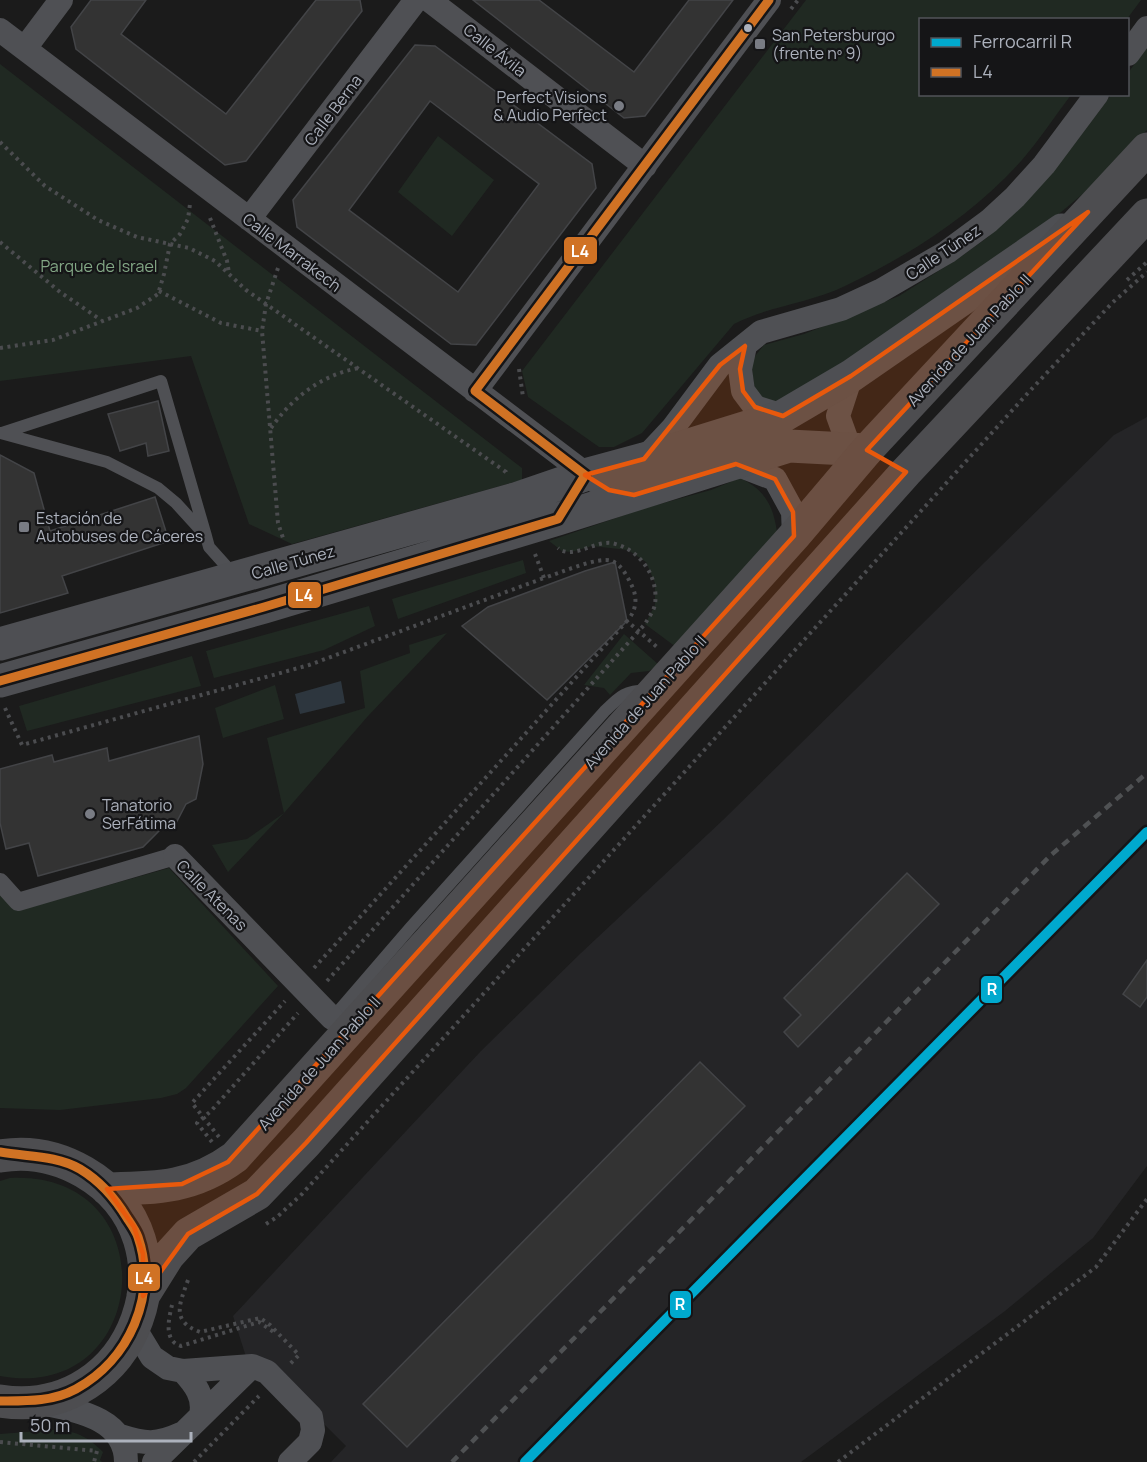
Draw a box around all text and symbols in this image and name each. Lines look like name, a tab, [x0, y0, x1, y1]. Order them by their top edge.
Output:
street label: Calle Ávila	[459, 18, 531, 82]
legend	[919, 18, 1129, 96]
unlabelled marker	[742, 22, 754, 34]
place label: San Petersburgo (frente nº 9)	[772, 24, 895, 64]
text: Ferrocarril R	[973, 29, 1072, 53]
marker: San Petersburgo (frente nº 9)	[753, 37, 767, 51]
text: L4	[973, 59, 993, 83]
street label: Calle Berna	[299, 70, 367, 150]
place label: Perfect Visions & Audio Perfect	[493, 86, 607, 126]
marker: Perfect Visions & Audio Perfect	[612, 99, 626, 113]
street label: Calle Marrakech	[238, 208, 346, 296]
street label: Calle Túnez	[901, 219, 985, 285]
line badge: L4	[563, 236, 598, 265]
text: L4	[571, 240, 589, 262]
park label: Parque de Israel	[40, 255, 158, 277]
street label: Avenida de Juan Pablo II	[902, 269, 1036, 411]
place label: Estación de Autobuses de Cáceres	[36, 507, 203, 547]
marker: Estación de Autobuses de Cáceres	[17, 520, 31, 534]
street label: Calle Túnez	[249, 540, 337, 584]
line badge: L4	[287, 581, 322, 609]
text: L4	[295, 584, 313, 606]
street label: Avenida de Juan Pablo II	[579, 630, 711, 774]
place label: Tanatorio SerFátima	[102, 794, 176, 834]
marker: Tanatorio SerFátima	[83, 807, 97, 821]
street label: Calle Atenas	[172, 855, 252, 935]
line badge: R	[980, 975, 1003, 1004]
text: R	[987, 978, 997, 1000]
street label: Avenida de Juan Pablo II	[253, 991, 385, 1135]
line badge: L4	[127, 1263, 161, 1292]
text: L4	[135, 1267, 153, 1289]
line badge: R	[669, 1290, 692, 1319]
text: R	[675, 1293, 685, 1315]
scale bar	[21, 1405, 190, 1443]
text: 50 m	[30, 1413, 70, 1437]

